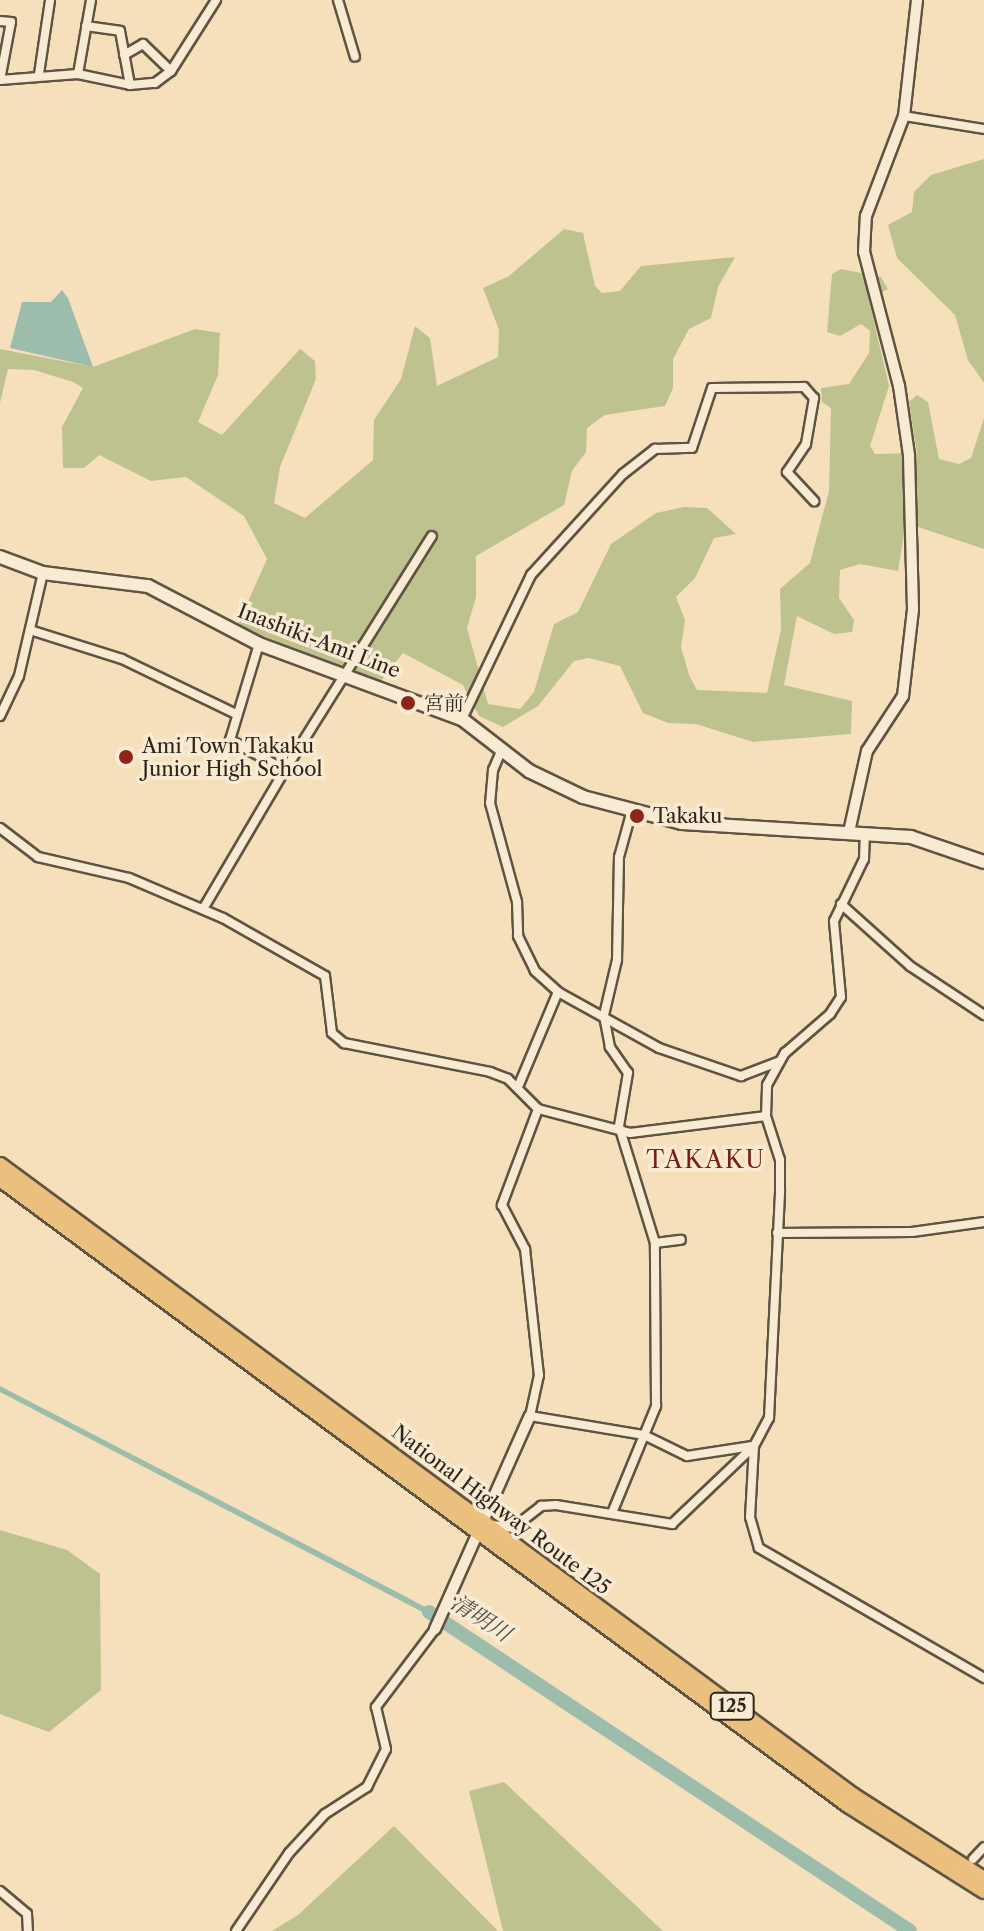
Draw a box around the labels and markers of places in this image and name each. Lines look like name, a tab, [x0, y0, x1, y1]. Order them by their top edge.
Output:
place label: 宮前	[424, 691, 464, 715]
marker: 宮前	[399, 694, 417, 712]
place label: Ami Town Takaku Junior High School	[142, 734, 323, 781]
marker: Ami Town Takaku Junior High School	[117, 748, 135, 766]
place label: Takaku	[653, 804, 722, 828]
marker: Takaku	[628, 807, 646, 825]

